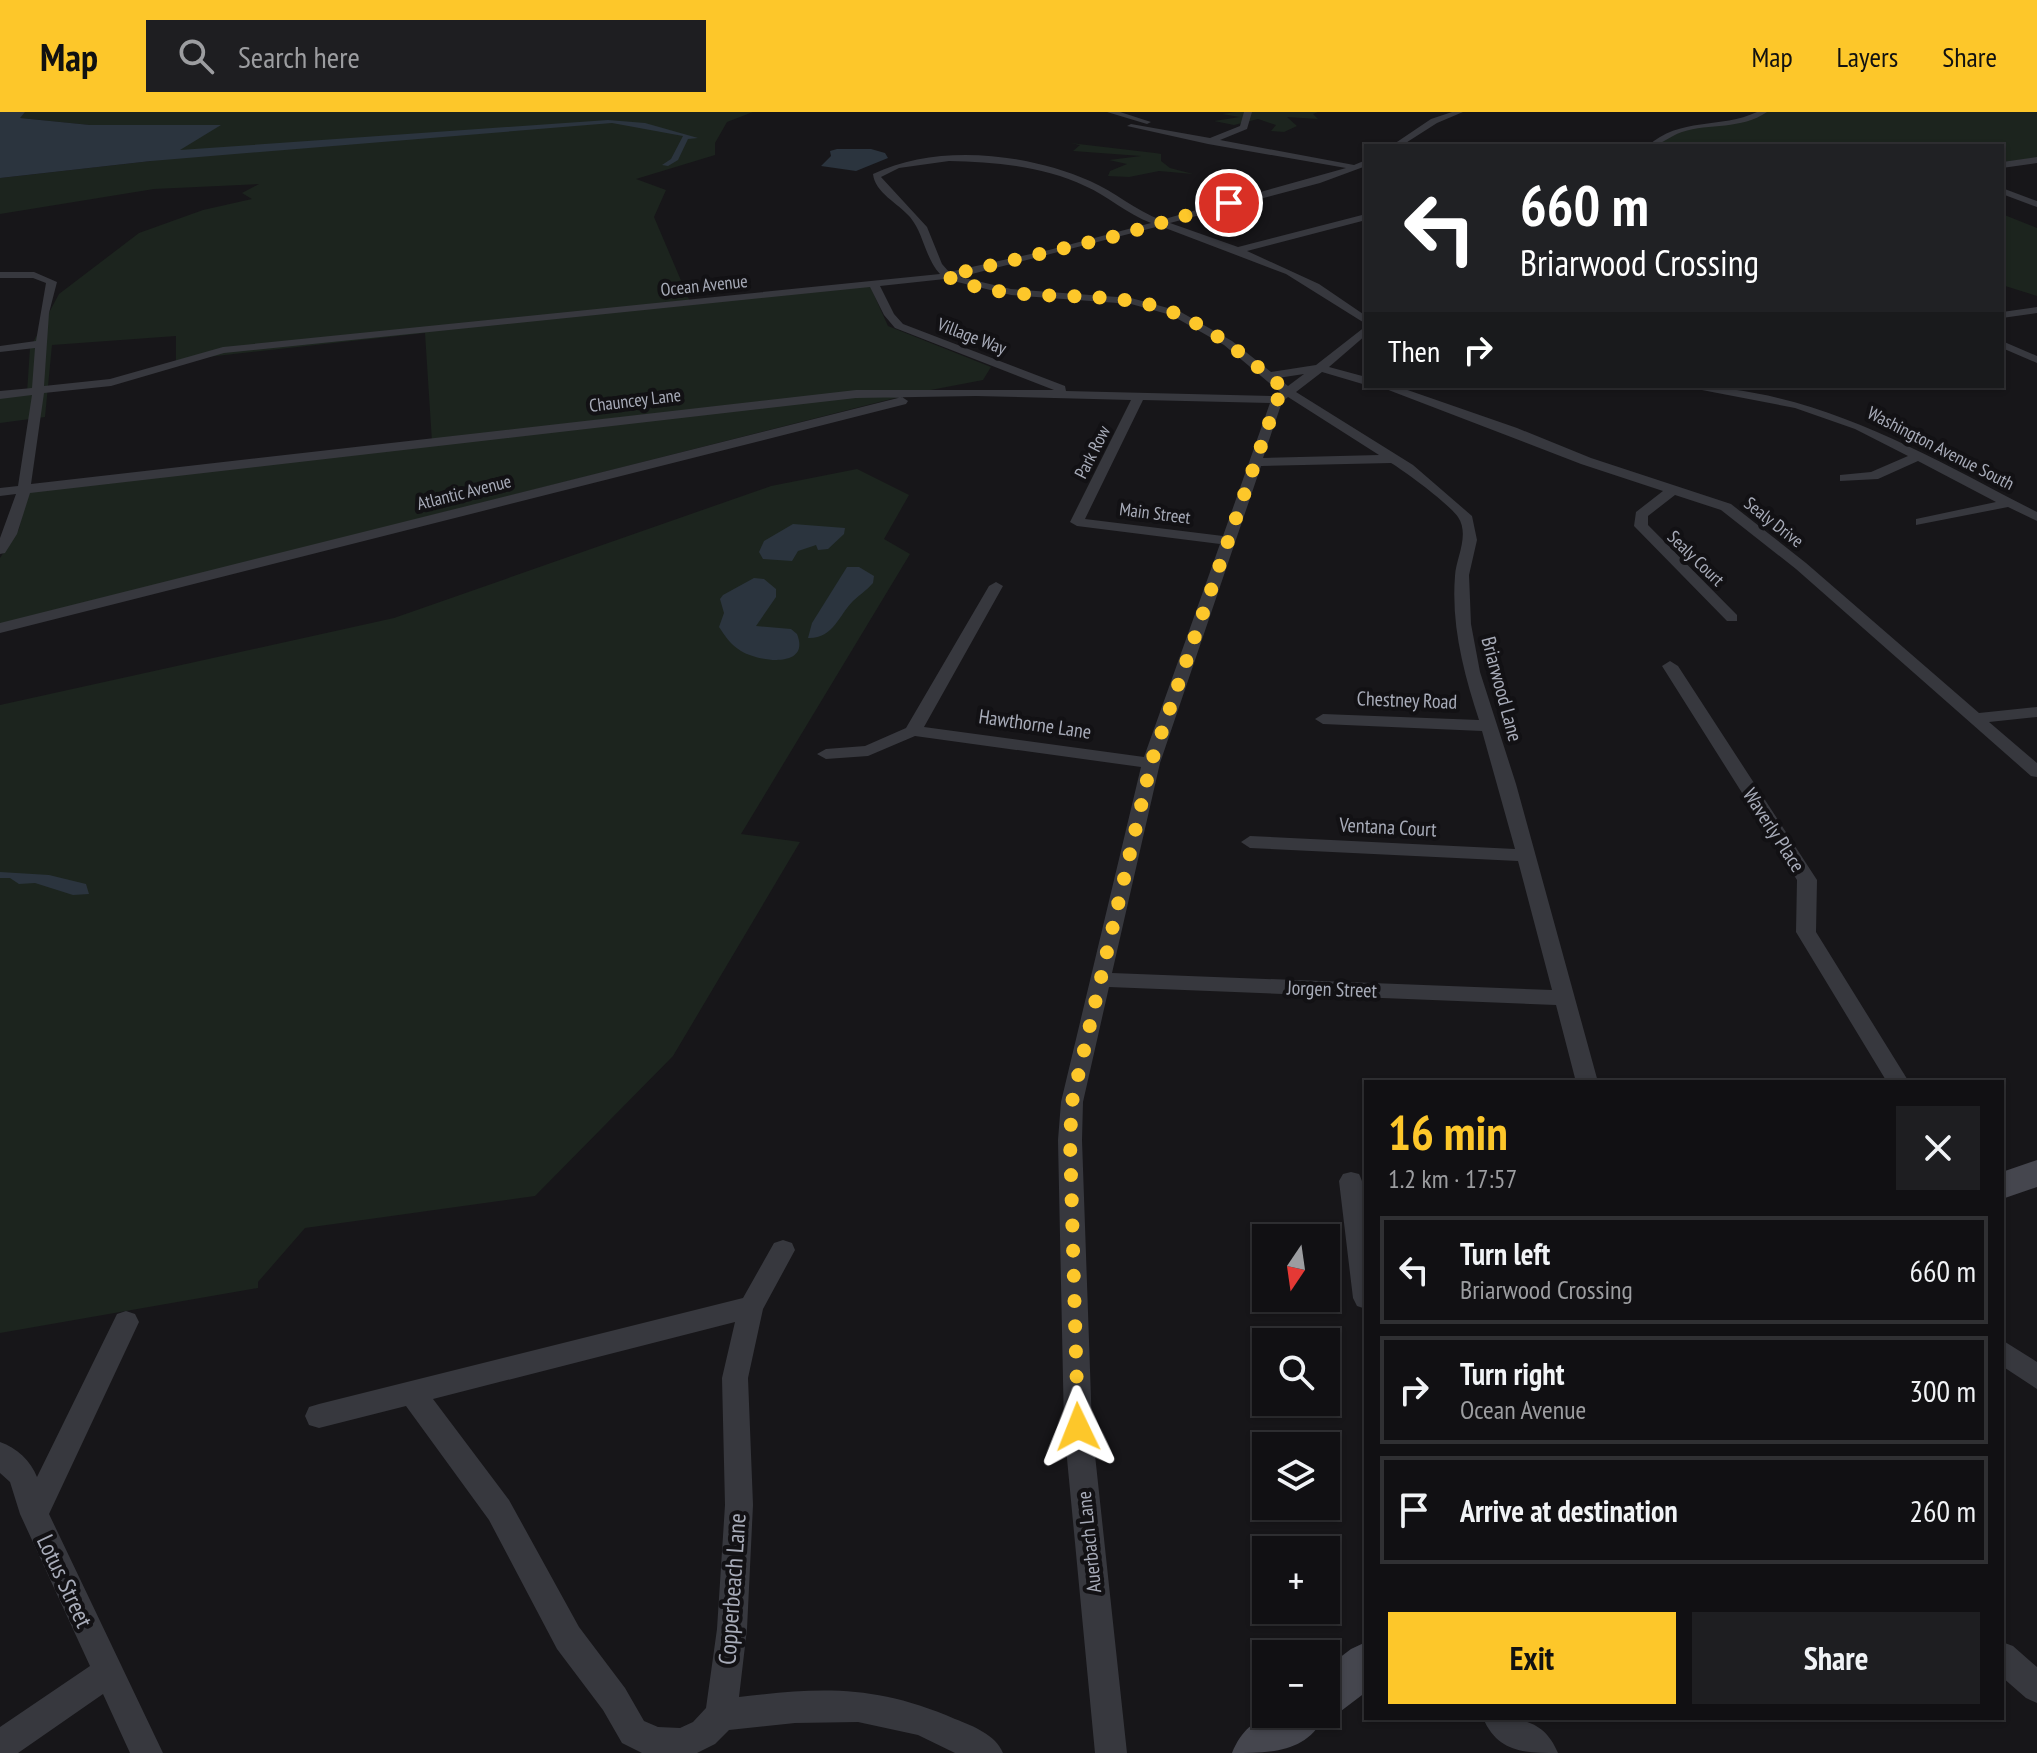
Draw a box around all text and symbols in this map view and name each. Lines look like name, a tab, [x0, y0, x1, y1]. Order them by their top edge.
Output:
search box	[146, 20, 706, 92]
text: Map	[40, 32, 98, 81]
icon: search	[174, 34, 218, 78]
text: Search here	[238, 37, 360, 76]
text: Map	[1751, 38, 1793, 75]
text: Layers	[1837, 38, 1898, 75]
text: Share	[1942, 38, 1997, 75]
pin	[1195, 169, 1263, 237]
text: 660 m	[1520, 169, 1649, 241]
icon: left	[1388, 176, 1492, 280]
icon: arrive	[1207, 181, 1251, 225]
text: Briarwood Crossing	[1520, 239, 1759, 286]
street label: Ocean Avenue	[659, 269, 749, 301]
street label: Village Way	[933, 312, 1010, 360]
icon: right	[1456, 328, 1500, 372]
text: Then	[1388, 331, 1440, 370]
street label: Chauncey Lane	[588, 383, 682, 417]
street label: Washington Avenue South	[1864, 401, 2018, 495]
street label: Park Row	[1069, 421, 1115, 482]
street label: Atlantic Avenue	[414, 469, 514, 515]
street label: Sealy Drive	[1740, 492, 1808, 552]
street label: Main Street	[1118, 497, 1192, 529]
street label: Sealy Court	[1663, 525, 1729, 591]
street label: Briarwood Lane	[1476, 634, 1528, 744]
street label: Chestney Road	[1356, 685, 1458, 715]
street label: Hawthorne Lane	[977, 703, 1093, 745]
street label: Waverly Place	[1737, 783, 1811, 877]
street label: Ventana Court	[1338, 811, 1438, 843]
street label: Jorgen Street	[1285, 974, 1378, 1004]
text: 16 min	[1388, 1101, 1508, 1163]
button: close	[1896, 1106, 1980, 1190]
text: 1.2 km · 17:57	[1388, 1162, 1517, 1195]
north arrow	[1252, 1224, 1340, 1312]
map controls	[1252, 1224, 1340, 1728]
text: Turn left	[1460, 1234, 1550, 1273]
icon: left	[1392, 1248, 1436, 1292]
text: 660 m	[1910, 1251, 1976, 1290]
text: Briarwood Crossing	[1460, 1273, 1633, 1306]
button: search	[1252, 1328, 1340, 1416]
text: Turn right	[1460, 1354, 1564, 1393]
icon: right	[1392, 1368, 1436, 1412]
text: 300 m	[1910, 1371, 1976, 1410]
position arrow	[1036, 1385, 1120, 1469]
text: Ocean Avenue	[1460, 1393, 1586, 1426]
button: layers	[1252, 1432, 1340, 1520]
icon: arrive	[1392, 1488, 1436, 1532]
street label: Auerbach Lane	[1071, 1490, 1107, 1594]
text: Arrive at destination	[1460, 1491, 1678, 1530]
text: 260 m	[1910, 1491, 1976, 1530]
street label: Copperbeach Lane	[711, 1512, 753, 1666]
street label: Lotus Street	[30, 1530, 100, 1633]
button: +	[1252, 1536, 1340, 1624]
button: Exit	[1388, 1612, 1676, 1704]
button: Share	[1692, 1612, 1980, 1704]
button: −	[1252, 1640, 1340, 1728]

